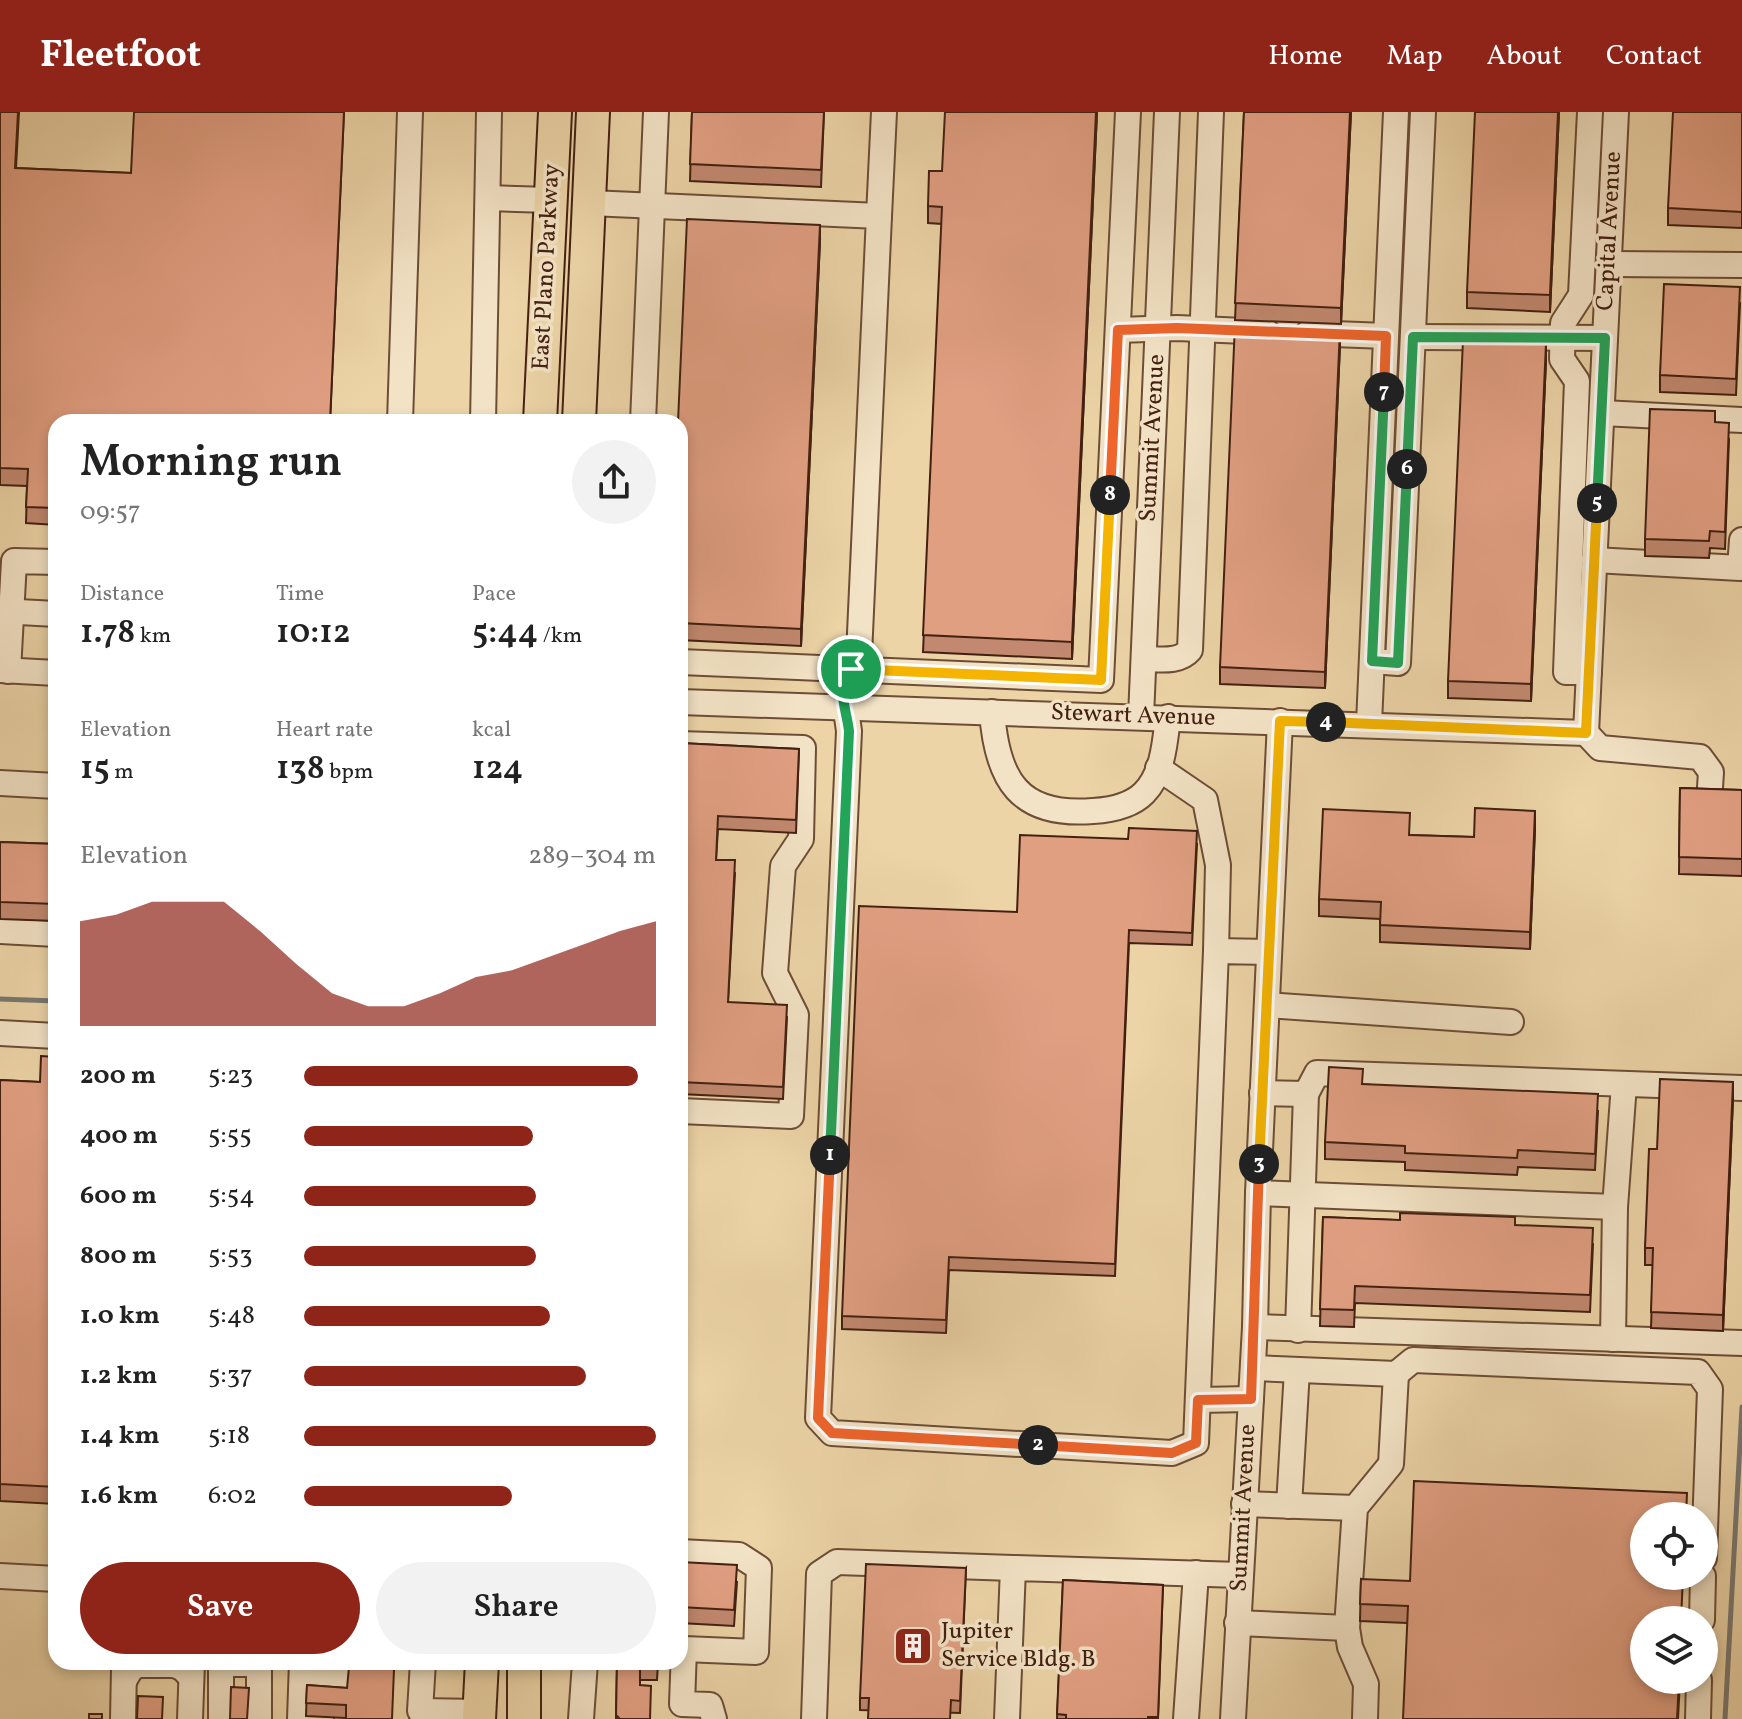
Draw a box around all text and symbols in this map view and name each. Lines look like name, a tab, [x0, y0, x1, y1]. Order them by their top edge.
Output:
text: Fleetfoot	[40, 30, 201, 83]
text: Home	[1268, 37, 1342, 76]
text: Map	[1386, 37, 1442, 76]
text: About	[1486, 37, 1562, 76]
text: Contact	[1606, 37, 1702, 76]
street label: Capital Avenue	[1589, 150, 1631, 312]
street label: East Plano Parkway	[525, 163, 569, 371]
street label: Summit Avenue	[1132, 353, 1174, 523]
pin: 7	[1364, 372, 1404, 412]
text: 7	[1379, 376, 1389, 407]
text: Morning run	[80, 433, 342, 494]
button: share	[572, 440, 656, 524]
pin: 6	[1387, 449, 1427, 489]
text: 6	[1401, 453, 1413, 484]
pin: 8	[1090, 475, 1130, 515]
text: 8	[1104, 479, 1116, 510]
pin: 5	[1577, 483, 1617, 523]
text: 5	[1592, 487, 1602, 518]
text: 09:57	[80, 494, 141, 530]
text: Distance	[80, 579, 164, 610]
text: Time	[276, 579, 324, 610]
text: Pace	[472, 579, 516, 610]
text: 1.78	[80, 610, 135, 657]
text: 10:12	[276, 610, 351, 657]
text: 5:44	[472, 610, 538, 657]
text: km	[135, 621, 171, 652]
text: /km	[538, 621, 582, 652]
pin	[817, 635, 885, 703]
icon: arrive	[829, 647, 873, 691]
street label: Stewart Avenue	[1050, 696, 1216, 736]
pin: 4	[1306, 702, 1346, 742]
text: 4	[1319, 706, 1333, 737]
text: Elevation	[80, 715, 171, 746]
text: Heart rate	[276, 715, 373, 746]
text: kcal	[472, 715, 511, 746]
text: 15	[80, 746, 110, 793]
text: 138	[276, 746, 325, 793]
text: 124	[472, 746, 523, 793]
text: m	[110, 757, 134, 788]
text: bpm	[325, 757, 373, 788]
text: Elevation	[80, 838, 188, 874]
text: 289–304 m	[528, 838, 656, 874]
text: 200 m	[80, 1058, 156, 1094]
text: 5:23	[208, 1058, 253, 1094]
text: 400 m	[80, 1118, 158, 1154]
text: 5:55	[208, 1118, 252, 1154]
pin: 1	[810, 1135, 850, 1175]
text: 1	[826, 1139, 834, 1170]
pin: 3	[1239, 1144, 1279, 1184]
text: 3	[1253, 1148, 1265, 1179]
text: 600 m	[80, 1178, 157, 1214]
text: 5:54	[208, 1178, 255, 1214]
text: 800 m	[80, 1238, 157, 1274]
text: 5:53	[208, 1238, 253, 1274]
text: 1.0 km	[80, 1298, 160, 1334]
text: 5:48	[208, 1298, 255, 1334]
text: 1.2 km	[80, 1358, 157, 1394]
text: 5:37	[208, 1358, 253, 1394]
text: 1.4 km	[80, 1418, 160, 1454]
text: 5:18	[208, 1418, 250, 1454]
street label: Summit Avenue	[1223, 1423, 1265, 1593]
pin: 2	[1018, 1425, 1058, 1465]
text: 2	[1032, 1429, 1044, 1460]
text: 1.6 km	[80, 1478, 158, 1514]
text: 6:02	[208, 1478, 257, 1514]
map controls	[1630, 1502, 1718, 1694]
button: locate	[1630, 1502, 1718, 1590]
button: Save	[80, 1562, 360, 1654]
button: Share	[376, 1562, 656, 1654]
button: layers	[1630, 1606, 1718, 1694]
place label: Jupiter Service Bldg. B	[941, 1615, 1096, 1677]
building icon: Jupiter Service Bldg. B	[892, 1625, 934, 1667]

